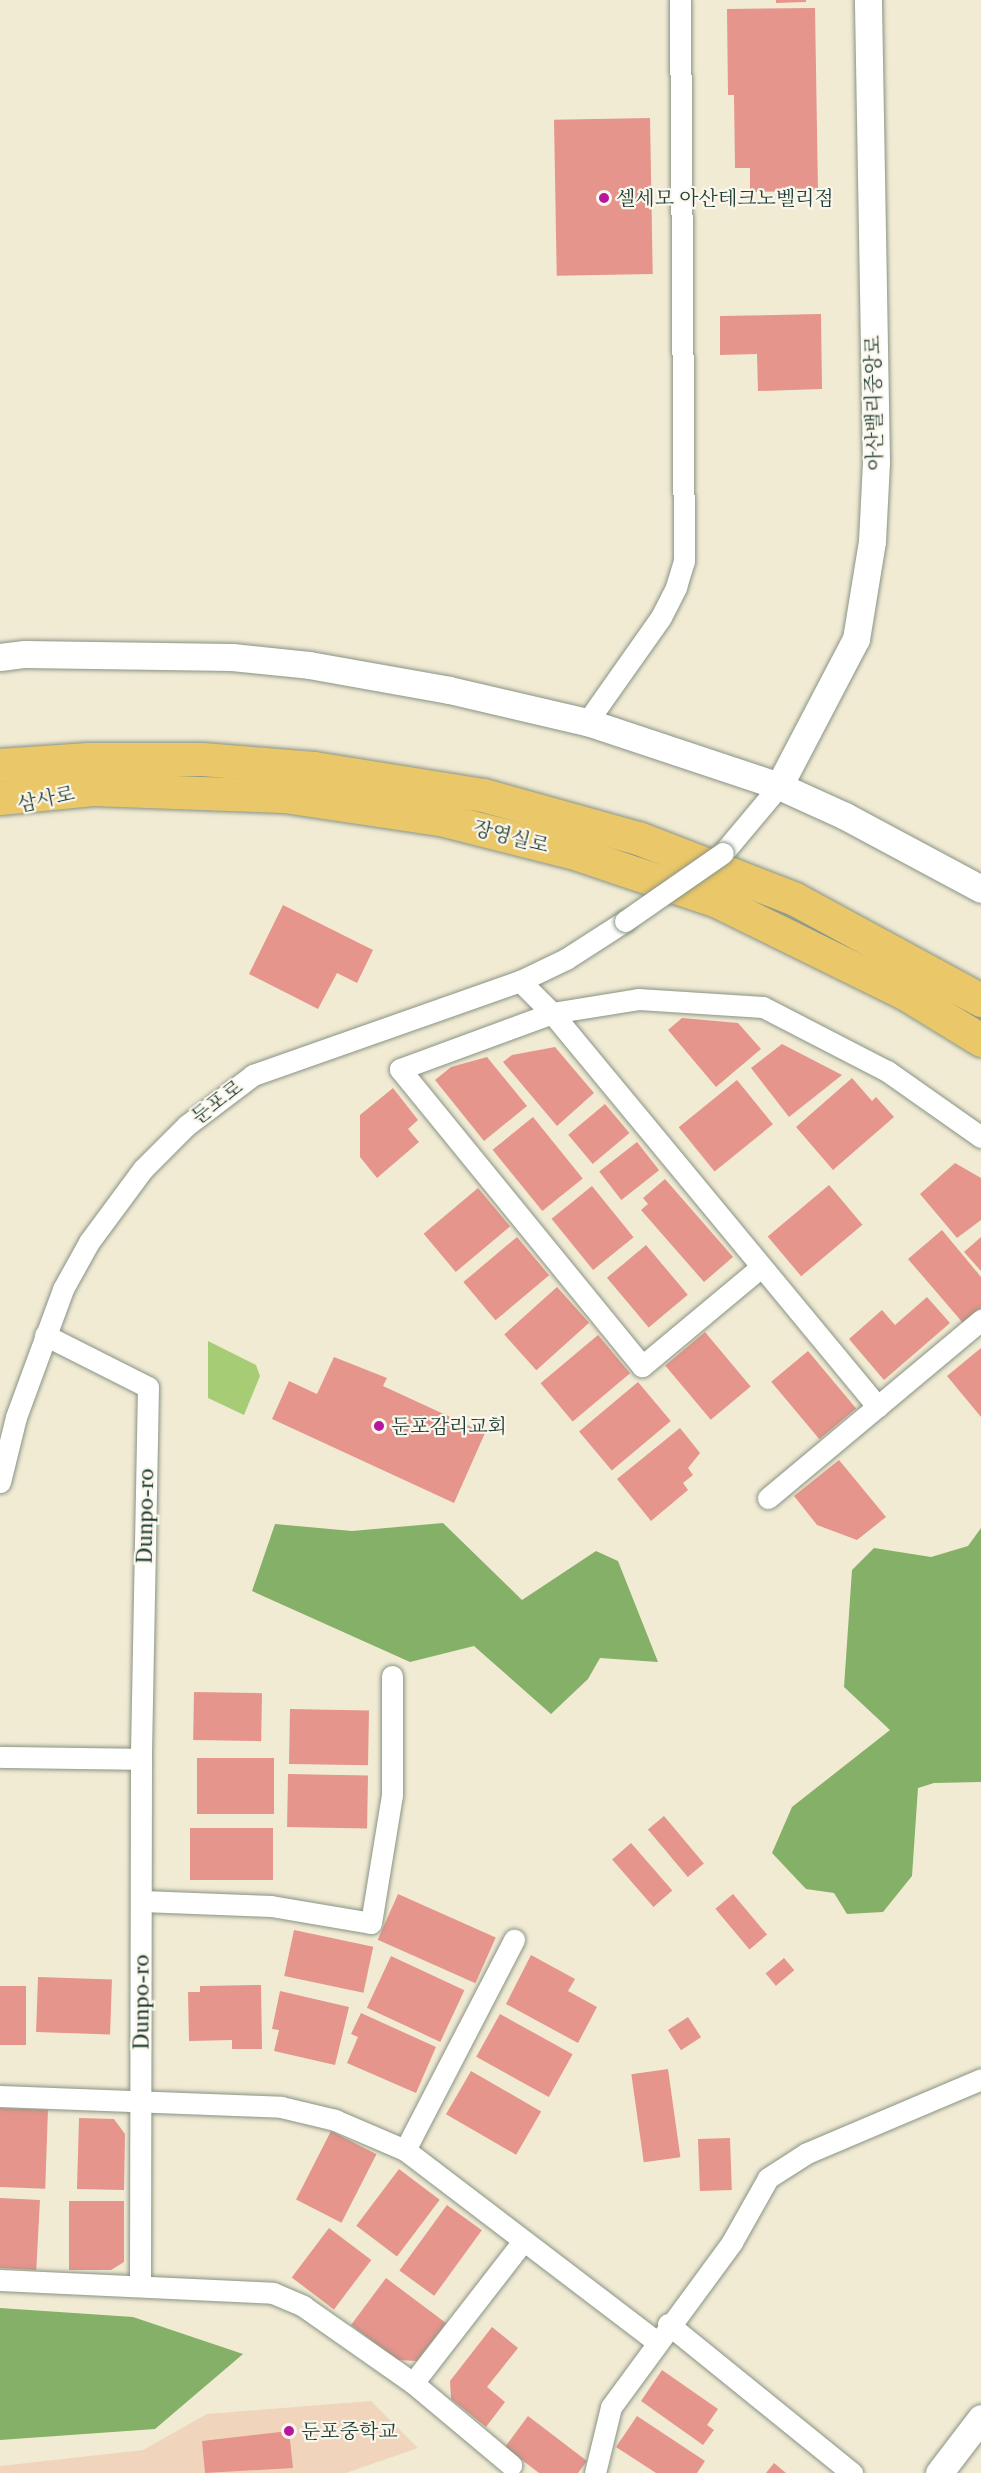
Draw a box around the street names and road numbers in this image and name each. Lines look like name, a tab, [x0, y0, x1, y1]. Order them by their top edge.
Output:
street label: 아산밸리중앙로	[861, 335, 887, 471]
street label: 삼사로	[15, 781, 77, 817]
street label: 장영실로	[471, 816, 551, 858]
street label: 둔포로	[187, 1075, 247, 1129]
street label: Dunpo-ro	[133, 1468, 159, 1564]
street label: Dunpo-ro	[130, 1954, 154, 2050]

